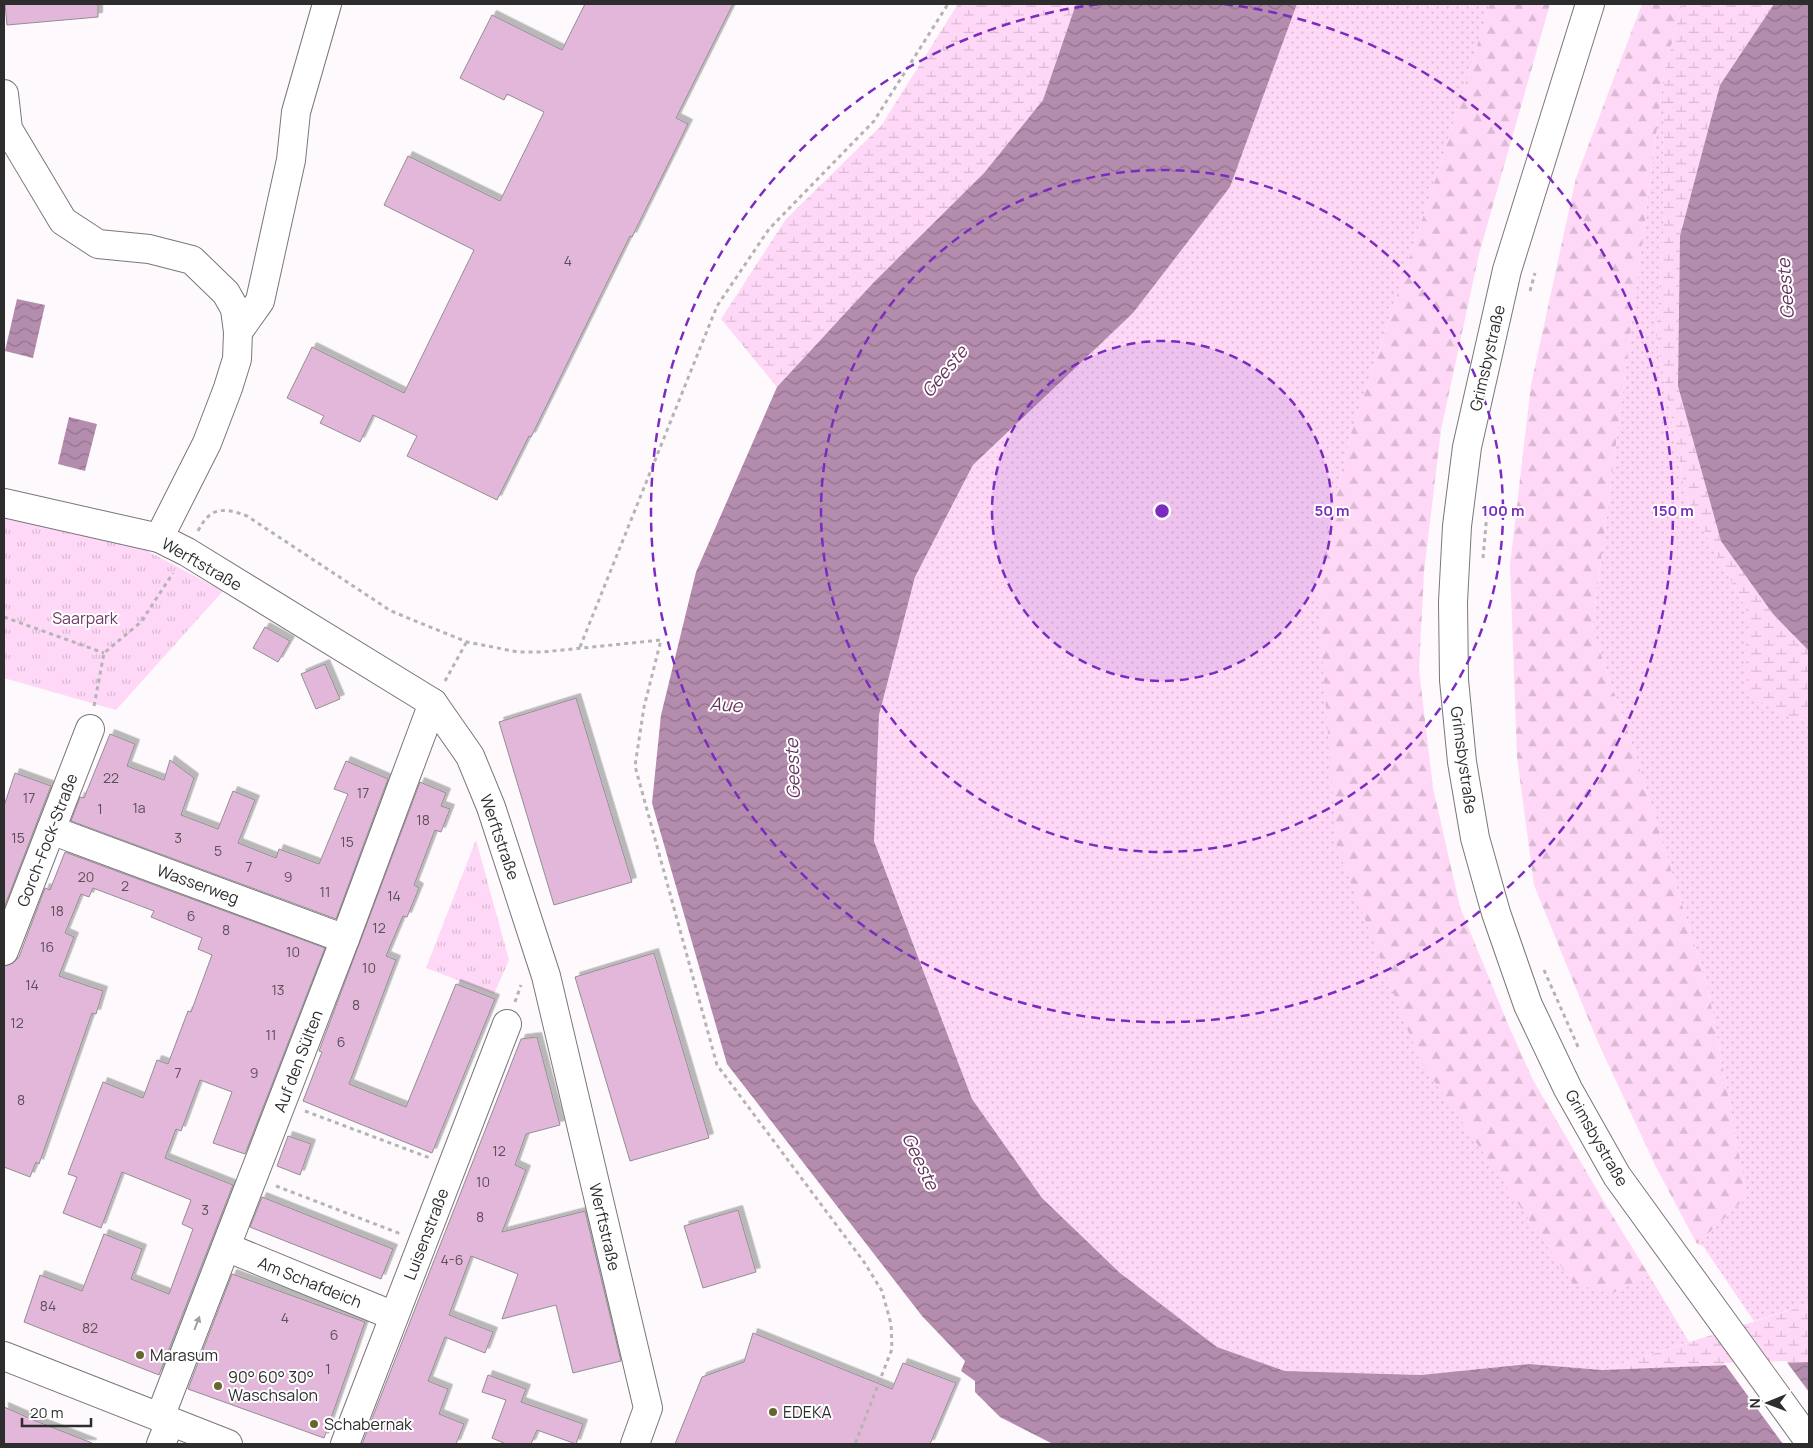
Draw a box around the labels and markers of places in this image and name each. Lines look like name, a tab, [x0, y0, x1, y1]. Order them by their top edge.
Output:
centre of rings	[1153, 502, 1171, 520]
place label: Marasum	[150, 1344, 218, 1366]
marker: Marasum	[134, 1349, 146, 1361]
place label: 90° 60° 30° Waschsalon	[228, 1366, 318, 1406]
marker: 90° 60° 30° Waschsalon	[212, 1380, 224, 1392]
place label: EDEKA	[783, 1401, 832, 1423]
marker: EDEKA	[767, 1406, 779, 1418]
place label: Schabernak	[324, 1413, 413, 1435]
marker: Schabernak	[308, 1418, 320, 1430]

